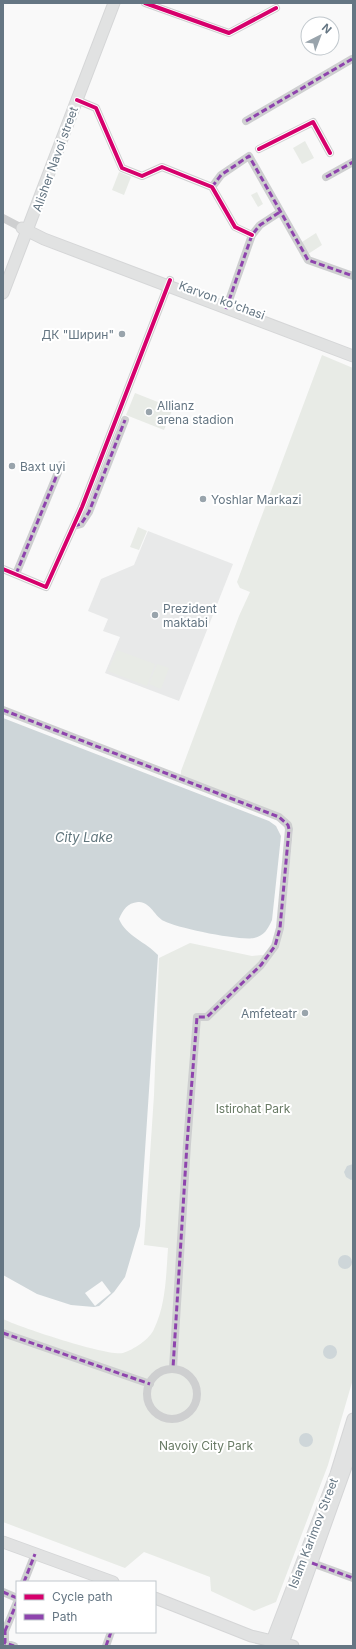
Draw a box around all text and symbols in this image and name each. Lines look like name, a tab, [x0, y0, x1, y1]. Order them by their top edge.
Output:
north arrow	[300, 16, 340, 56]
text: N	[319, 21, 334, 37]
street label: Alisher Navoi street	[29, 104, 81, 213]
street label: Karvon ko'chasi	[177, 277, 267, 323]
place label: ДК "Ширин"	[41, 327, 114, 342]
marker: ДК "Ширин"	[117, 329, 127, 339]
place label: Allianz arena stadion	[157, 398, 234, 427]
marker: Allianz arena stadion	[144, 407, 154, 417]
place label: Baxt uyi	[20, 459, 66, 474]
marker: Baxt uyi	[7, 461, 17, 471]
place label: Yoshlar Markazi	[211, 492, 302, 507]
marker: Yoshlar Markazi	[198, 494, 208, 504]
place label: Prezident maktabi	[163, 601, 217, 630]
marker: Prezident maktabi	[150, 610, 160, 620]
water label: City Lake	[55, 829, 113, 845]
place label: Amfeteatr	[241, 1006, 297, 1021]
marker: Amfeteatr	[300, 1008, 310, 1018]
park label: Istirohat Park	[216, 1101, 291, 1116]
park label: Navoiy City Park	[159, 1438, 253, 1453]
street label: Islam Karimov Street	[285, 1476, 341, 1590]
legend	[16, 1581, 156, 1633]
text: Cycle path	[52, 1589, 113, 1604]
text: Path	[52, 1609, 77, 1624]

